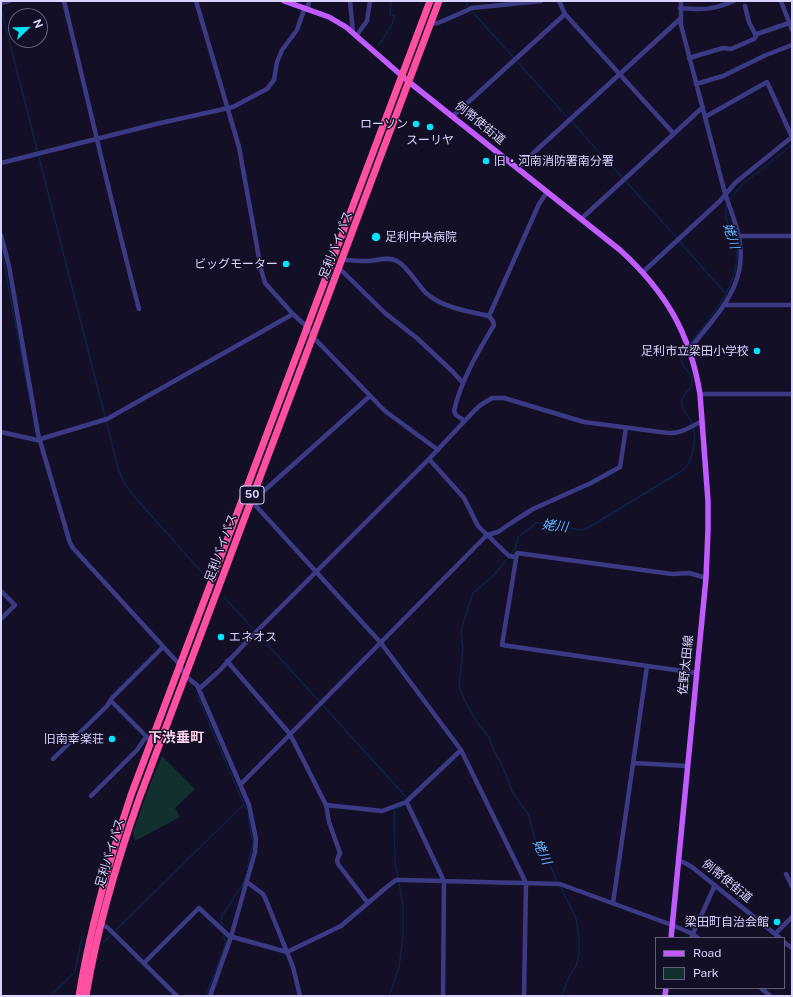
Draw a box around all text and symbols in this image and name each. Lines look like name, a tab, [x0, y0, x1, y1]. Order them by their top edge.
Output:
north arrow	[8, 8, 48, 48]
text: N	[31, 17, 45, 30]
street label: 例幣使街道	[452, 99, 508, 147]
place label: ローソン	[360, 117, 408, 131]
marker: ローソン	[411, 119, 421, 129]
marker: スーリヤ	[425, 122, 435, 132]
place label: スーリヤ	[406, 133, 454, 147]
place label: 旧・河南消防署南分署	[494, 154, 614, 168]
marker: 旧・河南消防署南分署	[481, 156, 491, 166]
street label: 足利バイパス	[316, 209, 356, 281]
water label: 姥川	[720, 221, 742, 251]
place label: 足利中央病院	[385, 230, 457, 244]
marker: 足利中央病院	[370, 231, 382, 243]
place label: ビッグモーター	[194, 257, 278, 271]
marker: ビッグモーター	[281, 259, 291, 269]
place label: 足利市立梁田小学校	[641, 344, 749, 358]
marker: 足利市立梁田小学校	[752, 346, 762, 356]
road number: 50	[240, 486, 264, 504]
street label: 足利バイパス	[202, 512, 240, 584]
water label: 姥川	[541, 517, 569, 535]
place label: エネオス	[229, 630, 277, 644]
marker: エネオス	[216, 632, 226, 642]
street label: 佐野太田線	[676, 634, 696, 696]
district label: 下渋垂町	[148, 730, 204, 746]
place label: 旧南幸楽荘	[44, 732, 104, 746]
marker: 旧南幸楽荘	[107, 734, 117, 744]
street label: 足利バイパス	[93, 816, 127, 890]
water label: 姥川	[529, 837, 555, 867]
street label: 例幣使街道	[699, 857, 755, 905]
place label: 梁田町自治会館	[685, 915, 769, 929]
marker: 梁田町自治会館	[772, 917, 782, 927]
legend	[655, 937, 785, 989]
text: Road	[693, 946, 721, 960]
text: Park	[693, 966, 719, 980]

